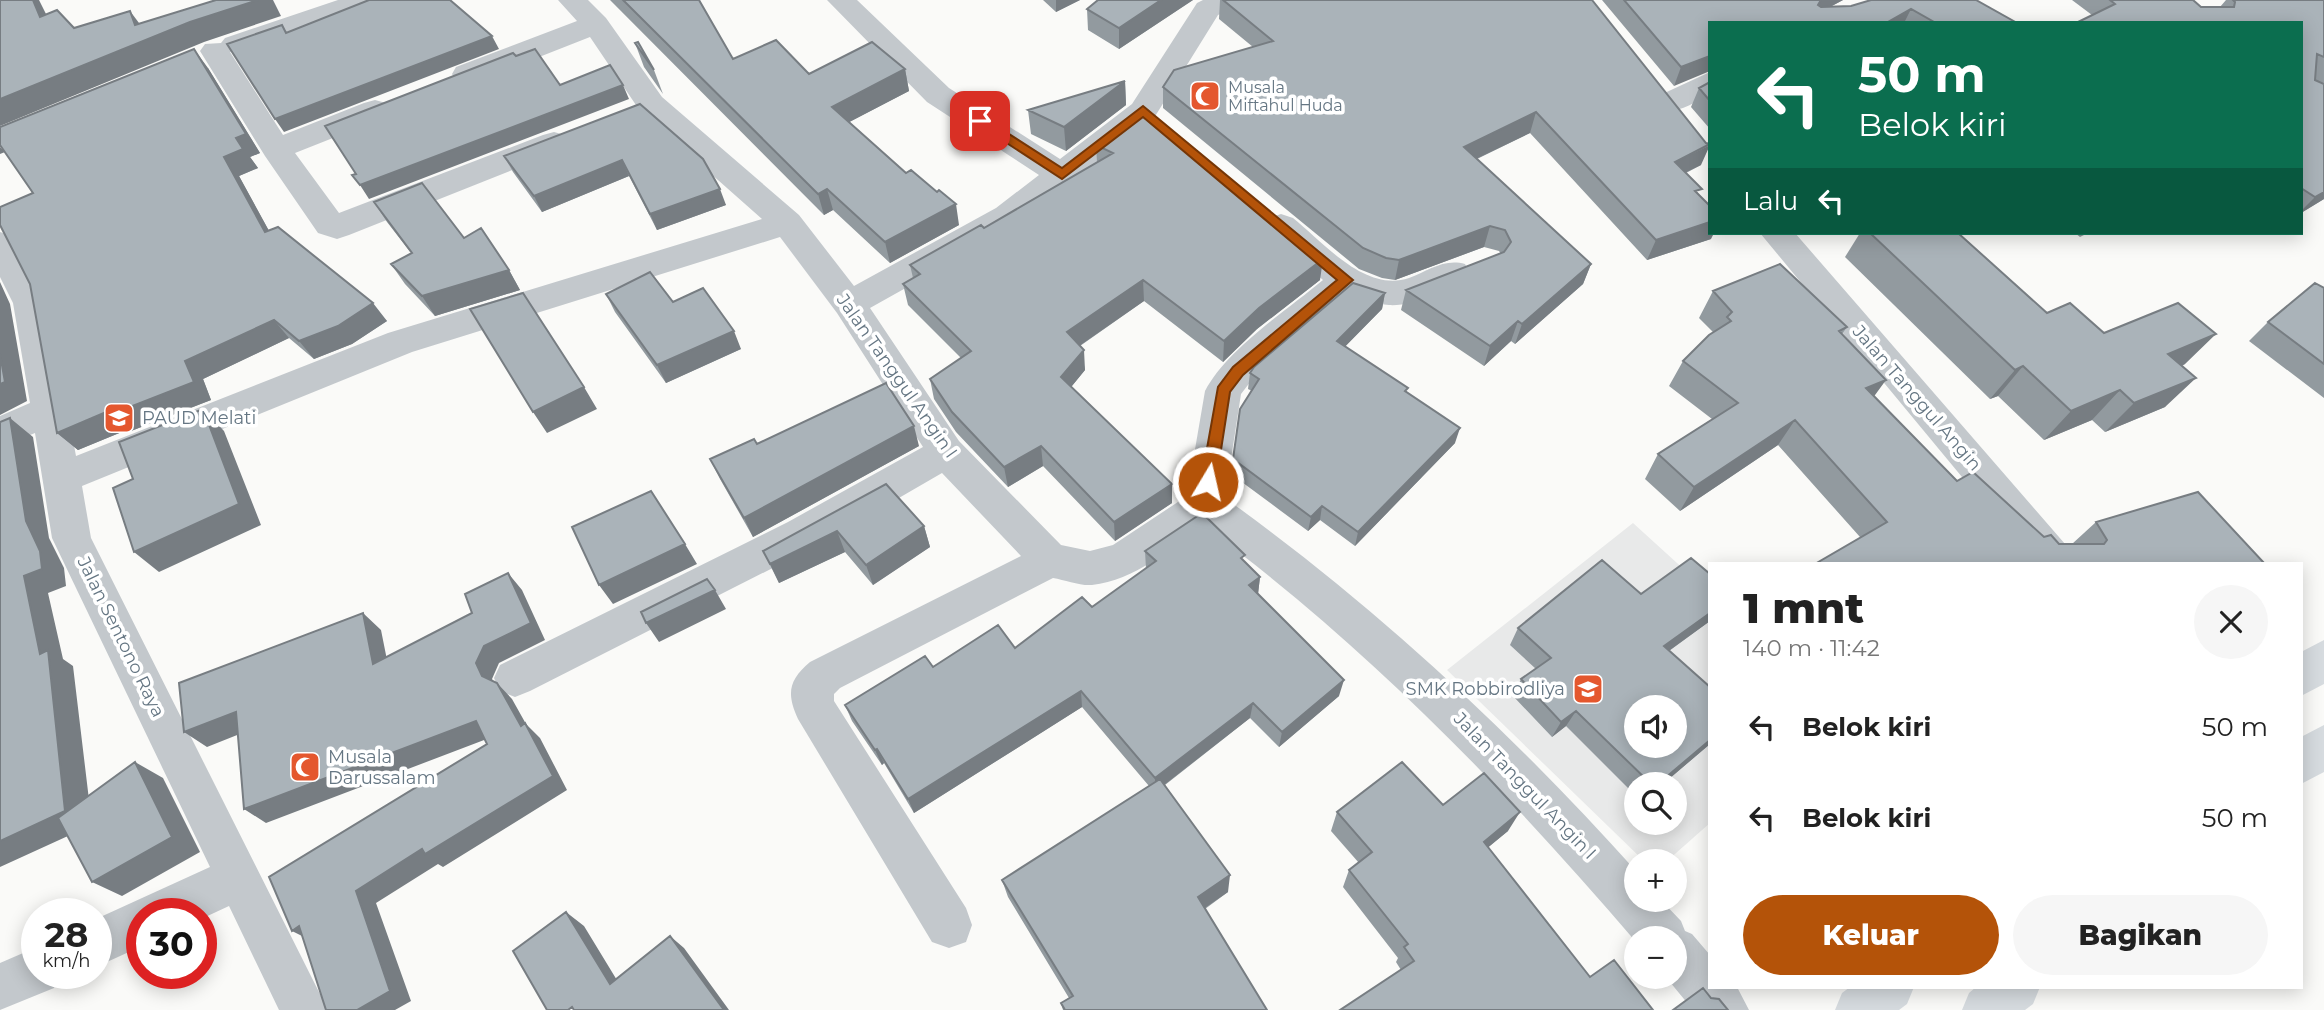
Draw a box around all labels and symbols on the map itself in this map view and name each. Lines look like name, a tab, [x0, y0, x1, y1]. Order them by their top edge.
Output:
place label: Musala Miftahul Huda	[1228, 78, 1343, 115]
mosque icon: Musala Miftahul Huda	[1188, 79, 1222, 113]
pin	[950, 91, 1010, 151]
street label: Jalan Tanggul Angin I	[831, 289, 962, 462]
street label: Jalan Tanggul Angin	[1847, 320, 1986, 475]
school or university icon: PAUD Melati	[102, 401, 136, 435]
place label: PAUD Melati	[142, 407, 256, 429]
position arrow	[1171, 445, 1245, 519]
street label: Jalan Sentono Raya	[72, 552, 169, 721]
school or university icon: SMK Robbirodliya	[1571, 672, 1605, 706]
place label: SMK Robbirodliya	[1406, 678, 1565, 700]
street label: Jalan Tanggul Angin I	[1449, 707, 1601, 864]
place label: Musala Darussalam	[328, 746, 436, 789]
mosque icon: Musala Darussalam	[288, 750, 322, 784]
speed limit sign: 30	[126, 898, 217, 989]

